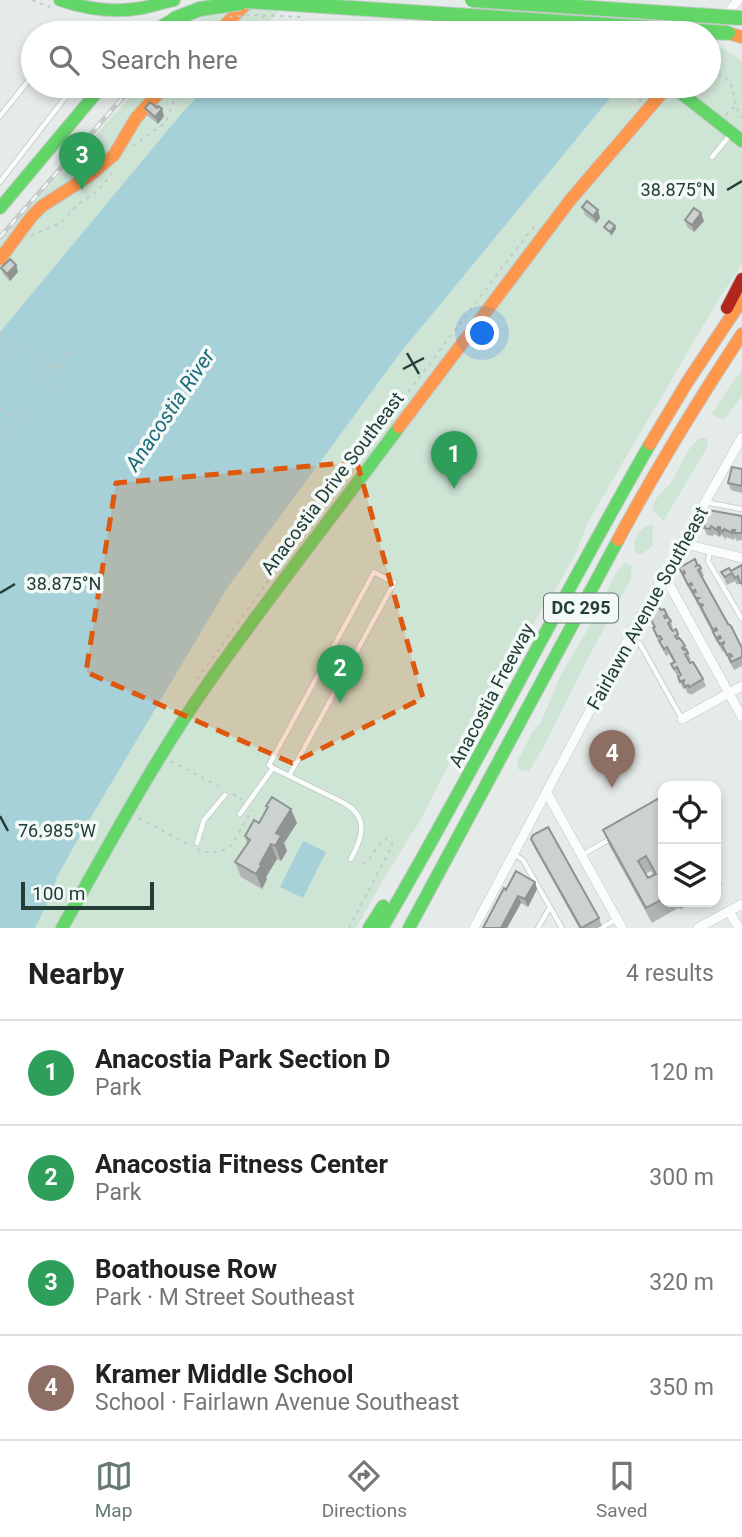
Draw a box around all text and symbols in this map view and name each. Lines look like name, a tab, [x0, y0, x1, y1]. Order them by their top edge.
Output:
search box	[21, 21, 721, 98]
icon: search	[45, 41, 83, 79]
text: Search here	[101, 45, 238, 75]
pin: 3	[59, 132, 105, 190]
text: 38.875°N	[641, 179, 715, 200]
your location	[465, 316, 499, 350]
water label: Anacostia River	[120, 344, 220, 476]
street label: Anacostia Drive Southeast	[256, 387, 409, 579]
pin: 1	[431, 431, 477, 489]
street label: Fairlawn Avenue Southeast	[582, 503, 713, 714]
text: 38.875°N	[27, 573, 101, 594]
road number: DC 295	[544, 594, 618, 622]
street label: Anacostia Freeway	[444, 619, 539, 771]
pin: 2	[317, 645, 363, 703]
pin: 4	[589, 730, 635, 788]
map controls	[658, 781, 721, 907]
button: locate	[658, 781, 721, 844]
text: 76.985°W	[18, 820, 96, 841]
button: layers	[658, 844, 721, 907]
scale bar	[21, 879, 154, 911]
text: 100 m	[32, 882, 85, 905]
text: Nearby	[28, 956, 124, 991]
text: 4 results	[626, 960, 714, 987]
text: Anacostia Park Section D	[95, 1044, 390, 1074]
text: 1	[44, 1059, 58, 1086]
text: 120 m	[649, 1059, 714, 1086]
text: Park	[95, 1074, 141, 1101]
text: Anacostia Fitness Center	[95, 1149, 388, 1179]
text: 2	[44, 1164, 58, 1191]
text: 300 m	[649, 1164, 714, 1191]
text: Park	[95, 1179, 141, 1206]
text: Boathouse Row	[95, 1254, 277, 1284]
text: 3	[44, 1269, 58, 1296]
text: 320 m	[649, 1269, 714, 1296]
text: Park · M Street Southeast	[95, 1284, 355, 1311]
text: Kramer Middle School	[95, 1359, 354, 1389]
text: 4	[44, 1374, 58, 1401]
text: 350 m	[649, 1374, 714, 1401]
text: School · Fairlawn Avenue Southeast	[95, 1389, 459, 1416]
tab: Map	[95, 1457, 133, 1522]
tab: Directions	[322, 1457, 407, 1522]
tab: Saved	[596, 1457, 647, 1522]

